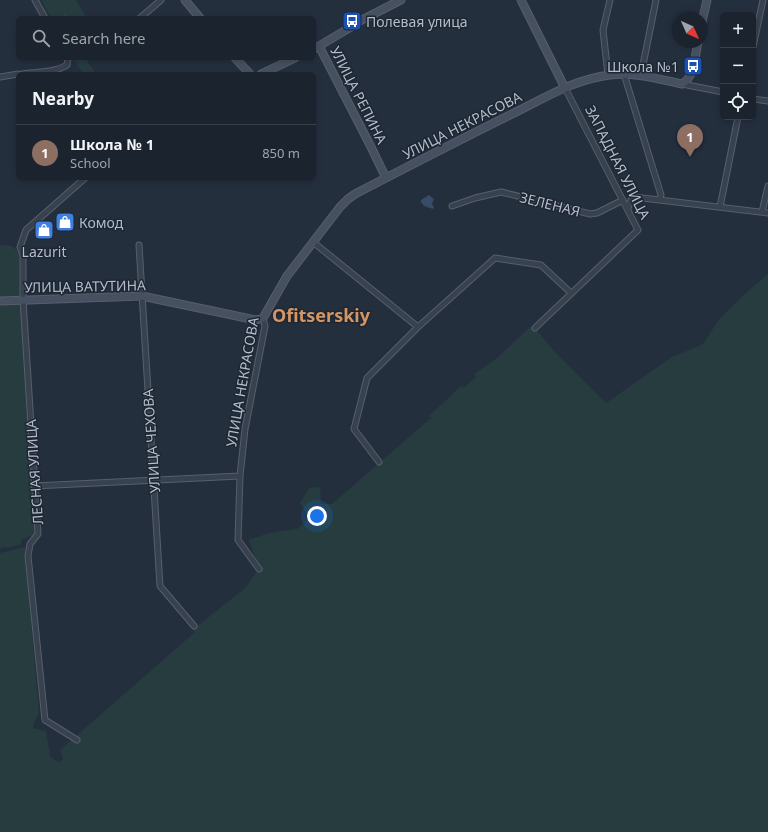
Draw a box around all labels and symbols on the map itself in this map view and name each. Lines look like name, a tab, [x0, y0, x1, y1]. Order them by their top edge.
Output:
bus stop icon: Полевая улица	[341, 10, 363, 32]
place label: Полевая улица	[366, 12, 468, 31]
north arrow	[672, 12, 708, 48]
street label: УЛИЦА РЕПИНА	[326, 43, 392, 147]
bus stop icon: Школа №1	[682, 55, 704, 77]
place label: Школа №1	[607, 57, 679, 76]
street label: УЛИЦА НЕКРАСОВА	[399, 87, 525, 163]
street label: ЗАПАДНАЯ УЛИЦА	[581, 102, 655, 222]
pin: 1	[677, 124, 703, 157]
street label: ЗЕЛЕНАЯ	[518, 187, 582, 221]
shop icon: Комод	[54, 211, 76, 233]
place label: Комод	[79, 213, 124, 232]
shop icon: Lazurit	[33, 219, 55, 241]
place label: Lazurit	[22, 242, 66, 261]
street label: УЛИЦА ВАТУТИНА	[24, 275, 146, 297]
district label: Ofitserskiy	[272, 303, 371, 327]
street label: УЛИЦА НЕКРАСОВА	[221, 316, 263, 448]
street label: УЛИЦА ЧЕХОВА	[138, 388, 164, 494]
street label: ЛЕСНАЯ УЛИЦА	[21, 419, 47, 525]
your location	[307, 506, 327, 526]

